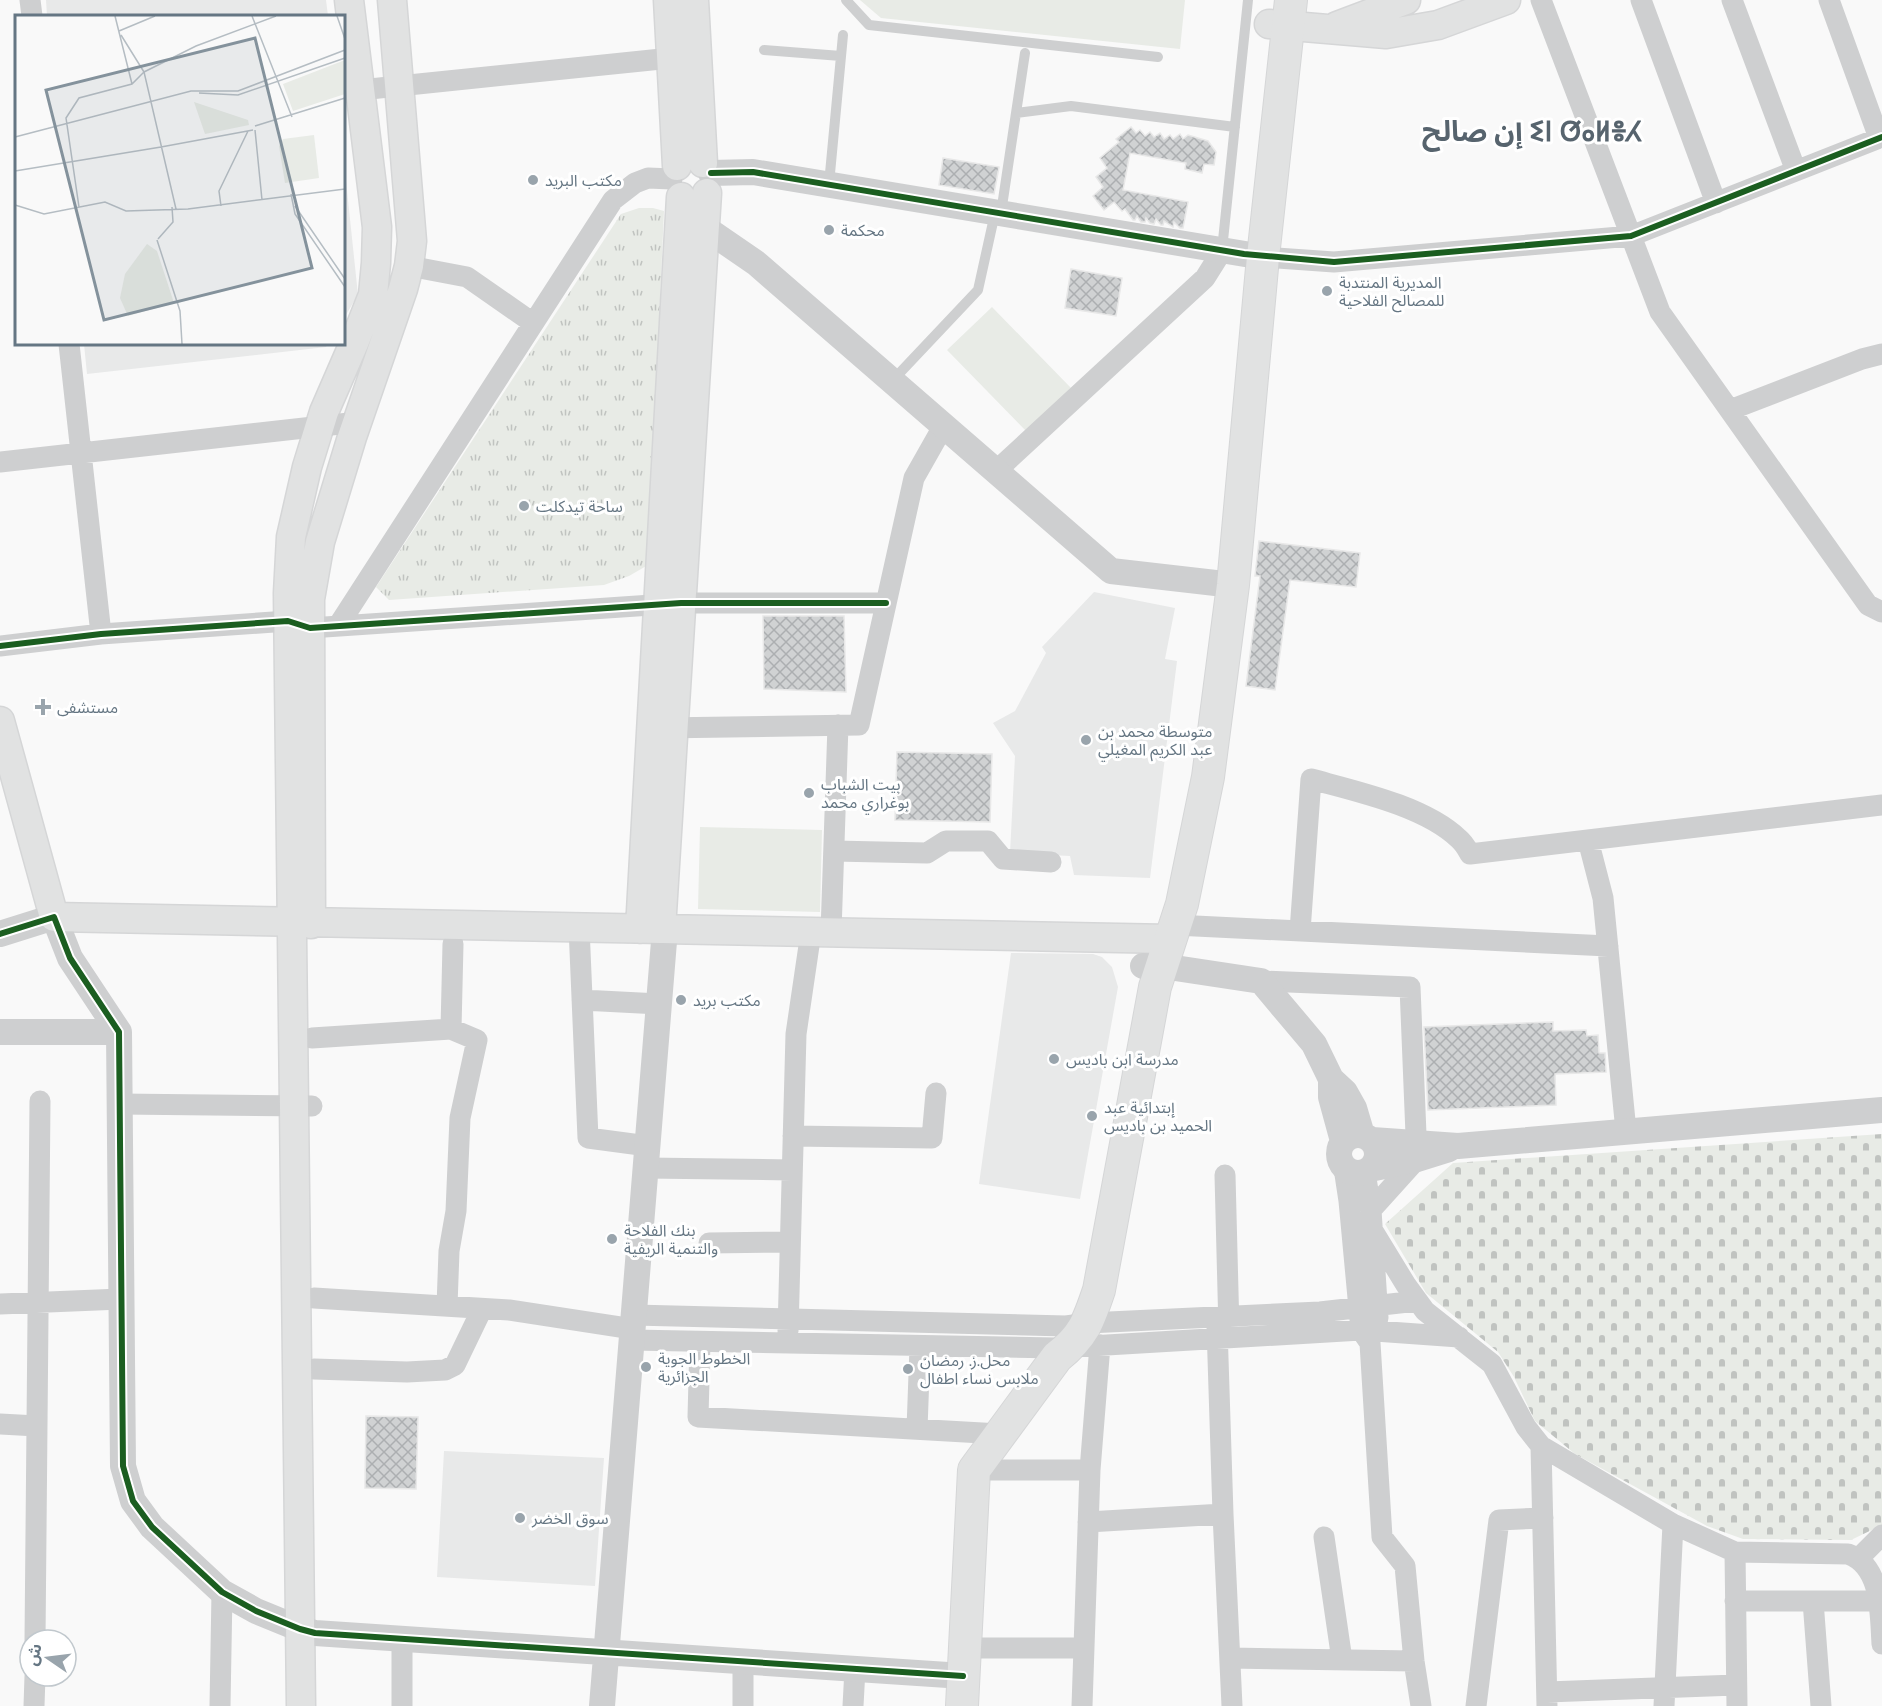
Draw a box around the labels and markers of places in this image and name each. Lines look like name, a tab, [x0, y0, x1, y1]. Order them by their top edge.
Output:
place label: مكتب البريد	[545, 170, 622, 190]
marker: مكتب البريد	[526, 173, 540, 187]
place label: محكمة	[841, 220, 885, 240]
marker: محكمة	[822, 223, 836, 237]
place label: المديرية المنتدبة للمصالح الفلاحية	[1339, 272, 1445, 313]
marker: المديرية المنتدبة للمصالح الفلاحية	[1320, 284, 1334, 298]
place label: ساحة تيدكلت	[536, 496, 623, 516]
marker: ساحة تيدكلت	[517, 499, 531, 513]
place label: مستشفى	[57, 697, 118, 717]
marker: مستشفى	[34, 698, 52, 716]
place label: متوسطة محمد بن عبد الكريم المغيلي	[1098, 721, 1212, 762]
marker: متوسطة محمد بن عبد الكريم المغيلي	[1079, 733, 1093, 747]
place label: بيت الشباب بوغراري محمد	[821, 774, 909, 815]
marker: بيت الشباب بوغراري محمد	[802, 786, 816, 800]
place label: مكتب بريد	[693, 990, 761, 1010]
marker: مكتب بريد	[674, 993, 688, 1007]
place label: مدرسة ابن باديس	[1066, 1049, 1179, 1069]
marker: مدرسة ابن باديس	[1047, 1052, 1061, 1066]
place label: إبتدائية عبد الحميد بن باديس	[1104, 1097, 1212, 1135]
marker: إبتدائية عبد الحميد بن باديس	[1085, 1109, 1099, 1123]
place label: بنك الفلاحة والتنمية الريفية	[624, 1220, 718, 1258]
marker: بنك الفلاحة والتنمية الريفية	[605, 1232, 619, 1246]
place label: الخطوط الجوية الجزائرية	[658, 1348, 750, 1386]
place label: محل.ز. رمضان ملابس نساء اطفال	[920, 1350, 1039, 1389]
marker: الخطوط الجوية الجزائرية	[639, 1360, 653, 1374]
marker: محل.ز. رمضان ملابس نساء اطفال	[901, 1362, 915, 1376]
place label: سوق الخضر	[531, 1508, 608, 1528]
marker: سوق الخضر	[513, 1511, 527, 1525]

